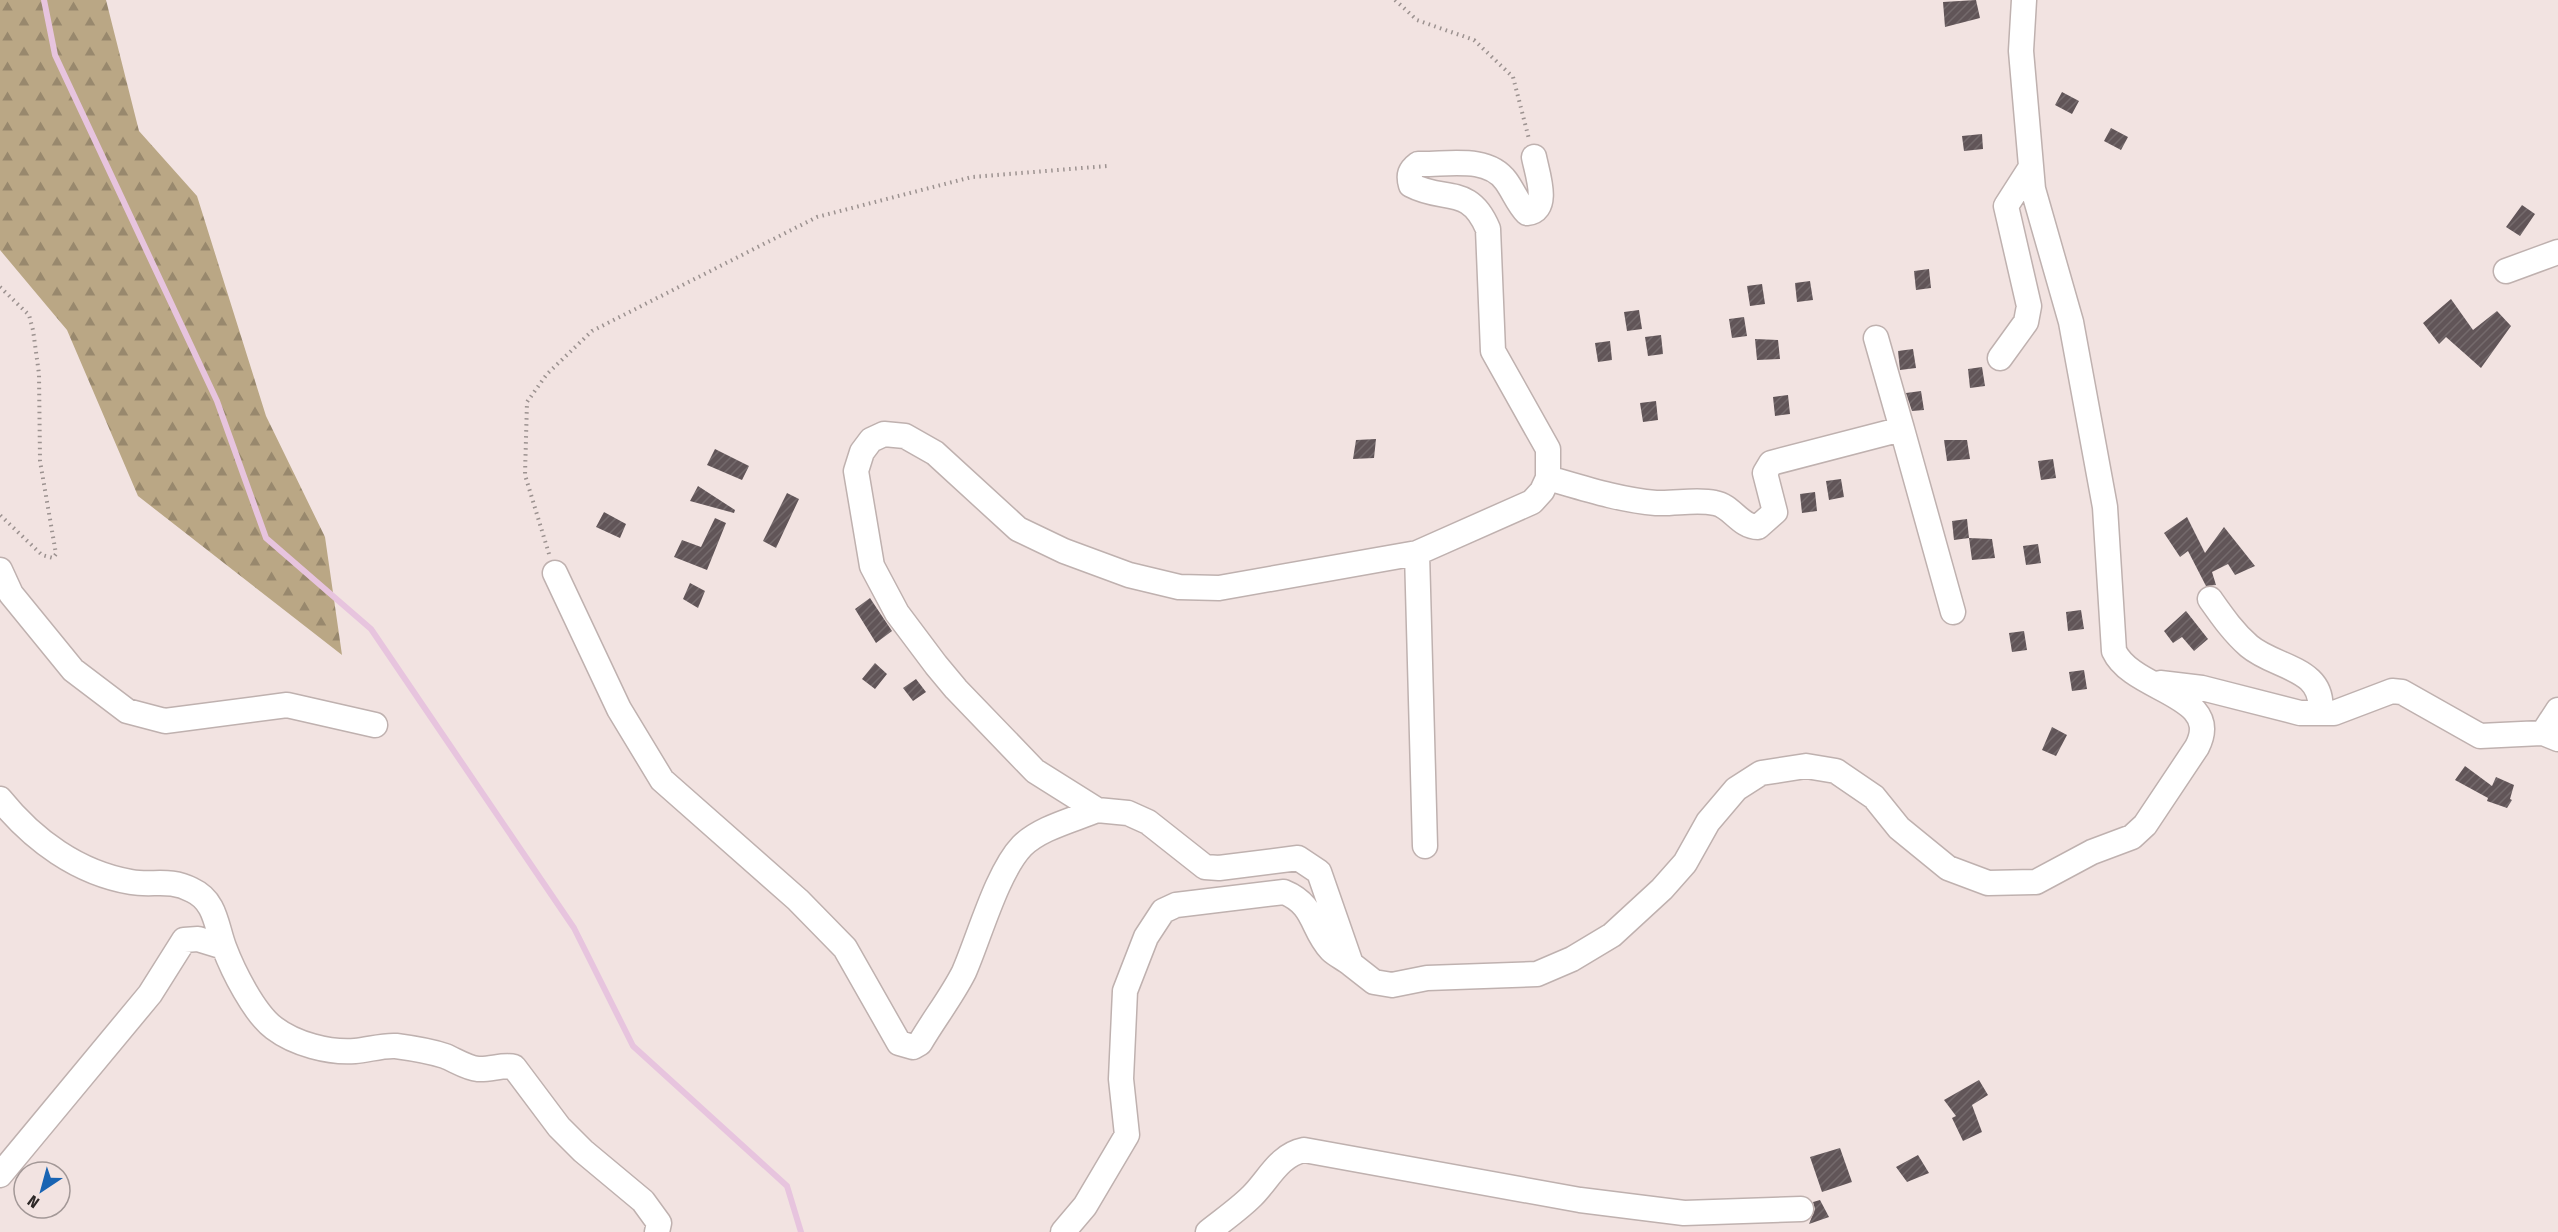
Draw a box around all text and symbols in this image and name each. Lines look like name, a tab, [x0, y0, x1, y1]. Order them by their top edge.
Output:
north arrow	[12, 1160, 72, 1220]
text: N	[24, 1191, 43, 1212]

